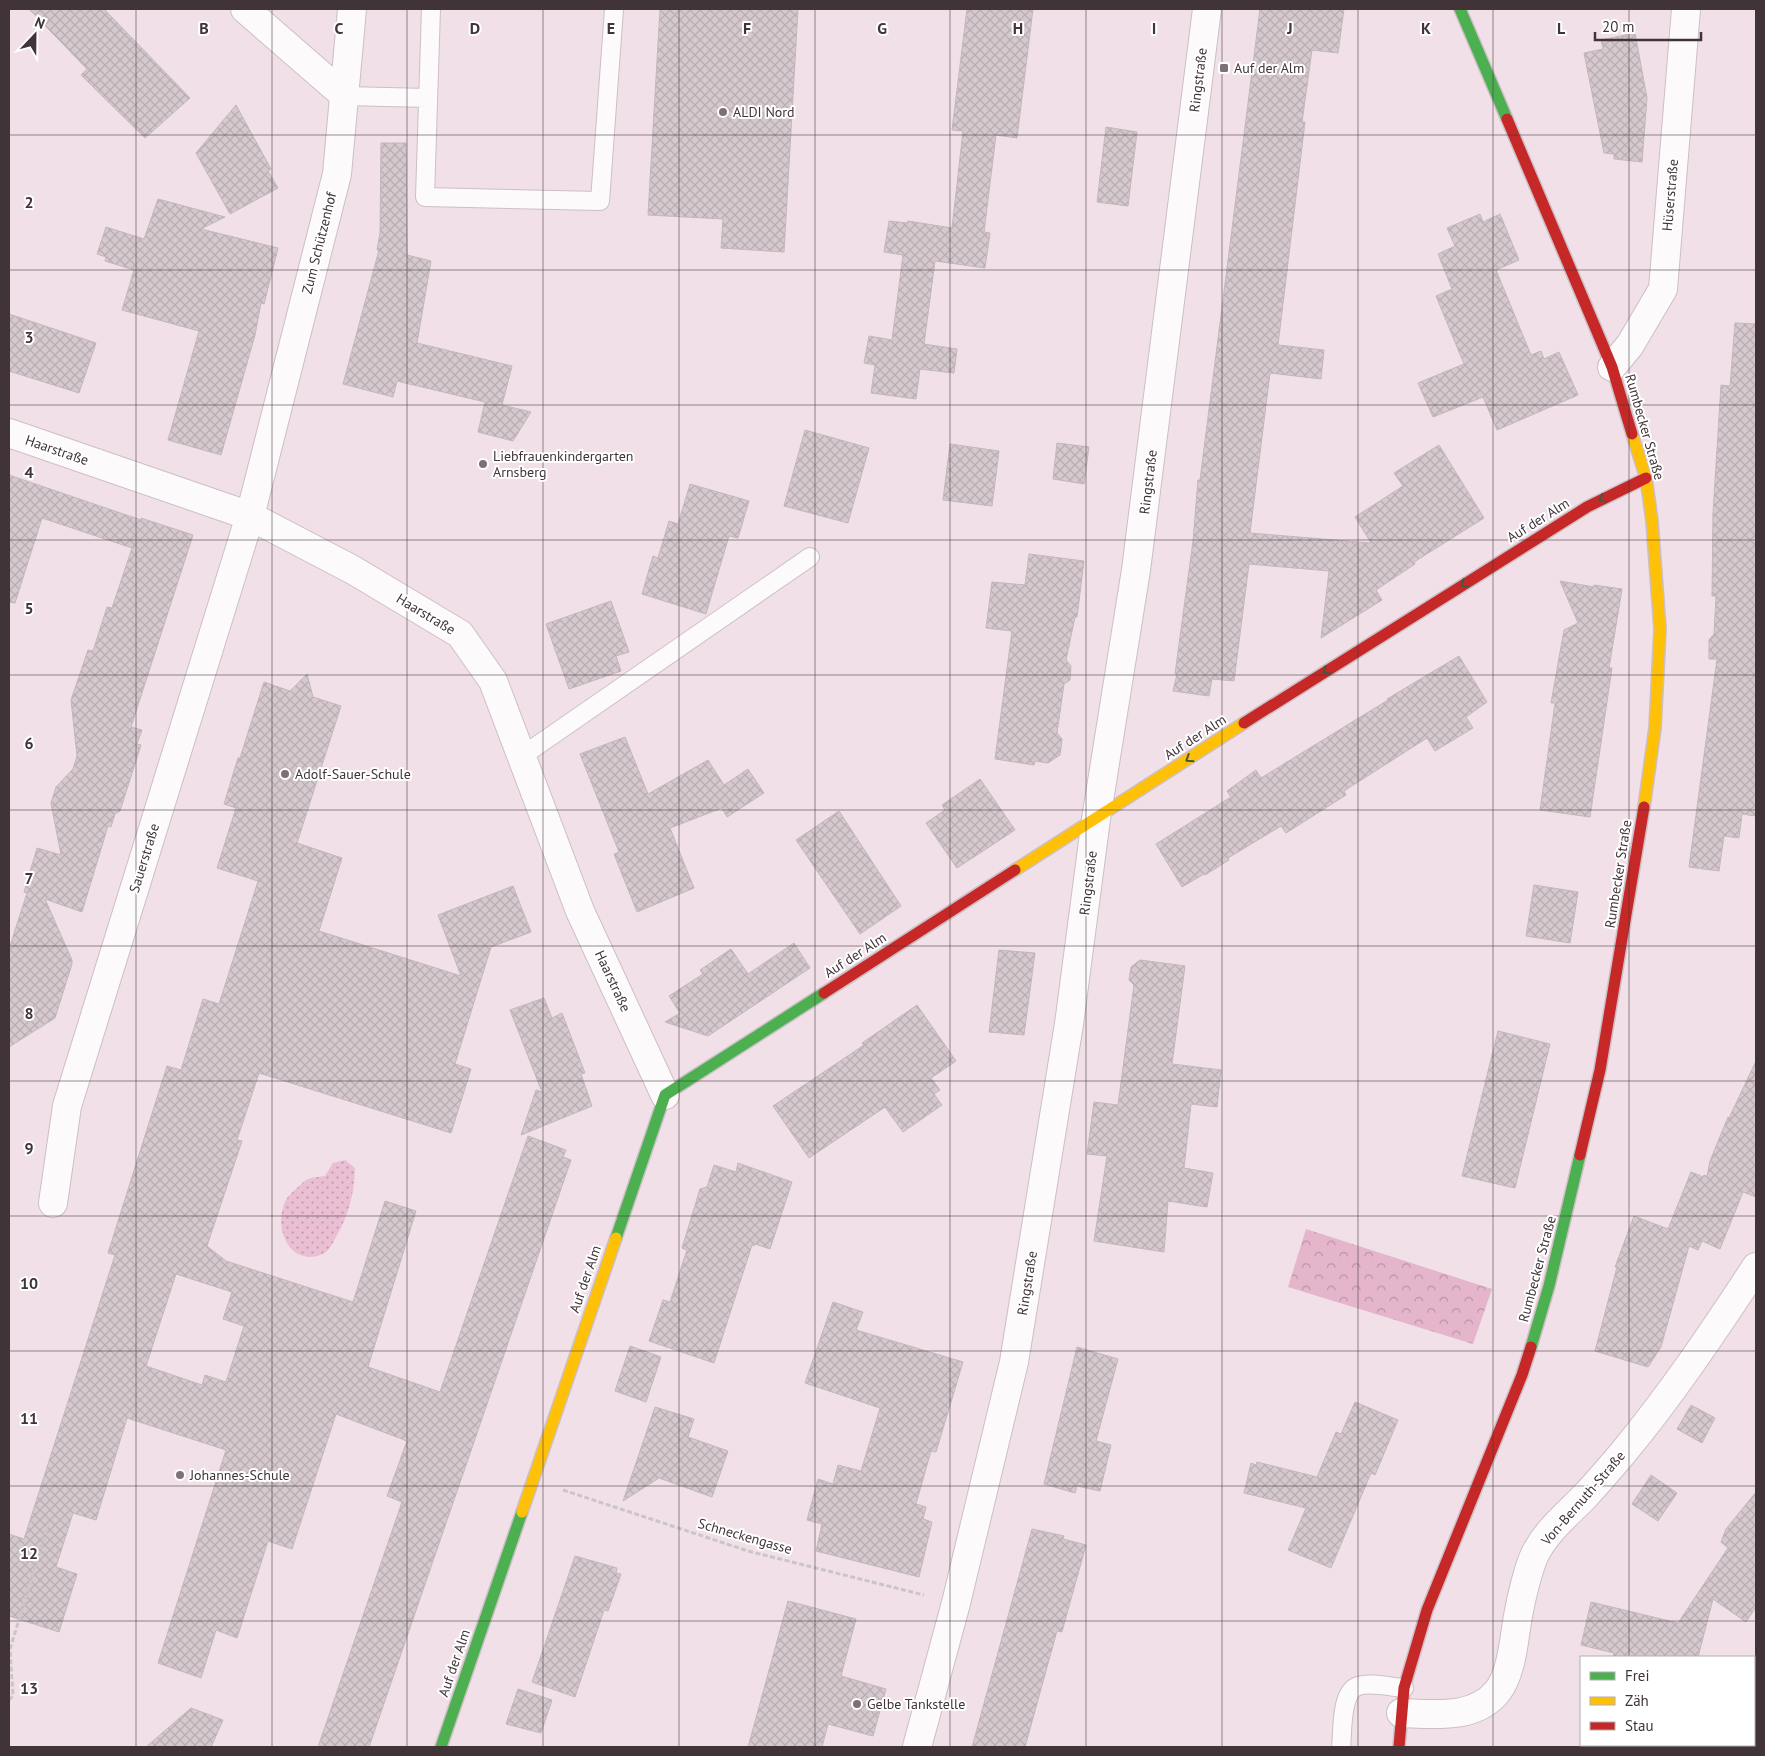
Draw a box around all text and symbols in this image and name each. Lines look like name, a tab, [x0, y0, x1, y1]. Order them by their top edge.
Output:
north arrow	[10, 10, 60, 60]
scale bar	[1595, 10, 1701, 42]
text: N	[32, 13, 48, 33]
text: 20 m	[1602, 17, 1635, 36]
text: B	[199, 18, 209, 38]
text: C	[335, 18, 344, 38]
text: D	[470, 18, 480, 38]
text: E	[607, 18, 615, 38]
text: F	[743, 18, 751, 38]
text: G	[877, 18, 887, 38]
text: H	[1013, 18, 1023, 38]
text: I	[1152, 18, 1156, 38]
text: J	[1286, 18, 1293, 38]
text: K	[1421, 18, 1431, 38]
text: L	[1557, 18, 1566, 38]
street label: Ringstraße	[1185, 47, 1211, 113]
place label: Auf der Alm	[1234, 59, 1304, 77]
marker: Auf der Alm	[1218, 62, 1230, 74]
place label: ALDI Nord	[733, 103, 795, 121]
marker: ALDI Nord	[717, 106, 729, 118]
street label: Hüserstraße	[1658, 158, 1682, 232]
street label: Zum Schützenhof	[298, 190, 340, 296]
text: 2	[24, 192, 34, 212]
text: 3	[24, 327, 34, 347]
street label: Rumbecker Straße	[1621, 372, 1669, 482]
street label: Haarstraße	[23, 431, 91, 469]
place label: Liebfrauenkindergarten Arnsberg	[493, 447, 634, 481]
street label: Ringstraße	[1135, 449, 1161, 515]
marker: Liebfrauenkindergarten Arnsberg	[477, 458, 489, 470]
text: 4	[24, 462, 34, 482]
one-way arrow	[1598, 493, 1607, 503]
street label: Auf der Alm	[1503, 494, 1573, 546]
one-way arrow	[1460, 578, 1469, 588]
street label: Haarstraße	[393, 589, 459, 639]
text: 5	[24, 598, 34, 618]
one-way arrow	[1323, 665, 1332, 674]
street label: Auf der Alm	[1161, 710, 1229, 764]
text: 6	[24, 733, 34, 753]
one-way arrow	[1186, 752, 1195, 762]
place label: Adolf-Sauer-Schule	[295, 765, 411, 783]
marker: Adolf-Sauer-Schule	[279, 768, 291, 780]
street label: Rumbecker Straße	[1601, 819, 1635, 929]
street label: Sauerstraße	[125, 821, 163, 895]
street label: Ringstraße	[1075, 850, 1101, 916]
text: 7	[24, 868, 34, 888]
street label: Auf der Alm	[821, 928, 889, 982]
street label: Haarstraße	[591, 947, 635, 1015]
text: 8	[24, 1003, 34, 1023]
text: 9	[24, 1138, 34, 1158]
street label: Rumbecker Straße	[1514, 1214, 1560, 1324]
street label: Auf der Alm	[565, 1243, 605, 1315]
street label: Ringstraße	[1013, 1249, 1041, 1317]
text: 10	[20, 1273, 38, 1293]
text: 11	[20, 1408, 38, 1428]
street label: Von-Bernuth-Straße	[1536, 1447, 1629, 1550]
place label: Johannes-Schule	[189, 1466, 290, 1484]
marker: Johannes-Schule	[174, 1469, 186, 1481]
street label: Schneckengasse	[696, 1514, 794, 1558]
text: 12	[20, 1543, 38, 1563]
street label: Auf der Alm	[434, 1627, 474, 1699]
legend	[1580, 1656, 1755, 1746]
text: Frei	[1625, 1666, 1650, 1685]
text: 13	[20, 1678, 38, 1698]
text: Zäh	[1625, 1691, 1649, 1710]
place label: Gelbe Tankstelle	[867, 1695, 965, 1713]
marker: Gelbe Tankstelle	[851, 1698, 863, 1710]
text: Stau	[1625, 1716, 1654, 1735]

